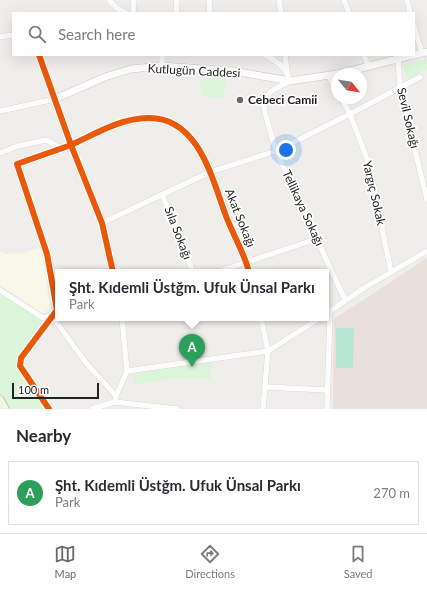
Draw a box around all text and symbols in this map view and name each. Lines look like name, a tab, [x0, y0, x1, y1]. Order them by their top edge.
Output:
search box	[12, 12, 415, 56]
icon: search	[26, 23, 48, 45]
text: Search here	[58, 25, 135, 43]
street label: Kutlugün Caddesi	[147, 61, 241, 80]
north arrow	[331, 68, 367, 104]
street label: Sevil Sokağı	[394, 86, 423, 150]
place label: Cebeci Camii	[248, 92, 317, 107]
marker: Cebeci Camii	[235, 95, 245, 105]
your location	[276, 140, 296, 160]
street label: Yargıç Sokak	[360, 159, 389, 227]
street label: Tellikaya Sokağı	[279, 167, 328, 248]
street label: Akat Sokağı	[222, 186, 259, 249]
street label: Sıla Sokağı	[161, 204, 195, 262]
popup	[55, 269, 329, 321]
text: Şht. Kıdemli Üstğm. Ufuk Ünsal Parkı	[69, 278, 315, 296]
text: Park	[69, 296, 95, 312]
pin: A	[179, 334, 205, 367]
scale bar	[12, 381, 99, 400]
text: 100 m	[18, 383, 49, 396]
text: Nearby	[16, 425, 71, 446]
text: Şht. Kıdemli Üstğm. Ufuk Ünsal Parkı	[55, 476, 301, 494]
text: A	[25, 485, 35, 501]
text: 270 m	[373, 485, 410, 501]
text: Park	[55, 494, 80, 510]
tab: Map	[54, 543, 76, 580]
tab: Directions	[185, 543, 235, 580]
tab: Saved	[344, 543, 373, 580]

